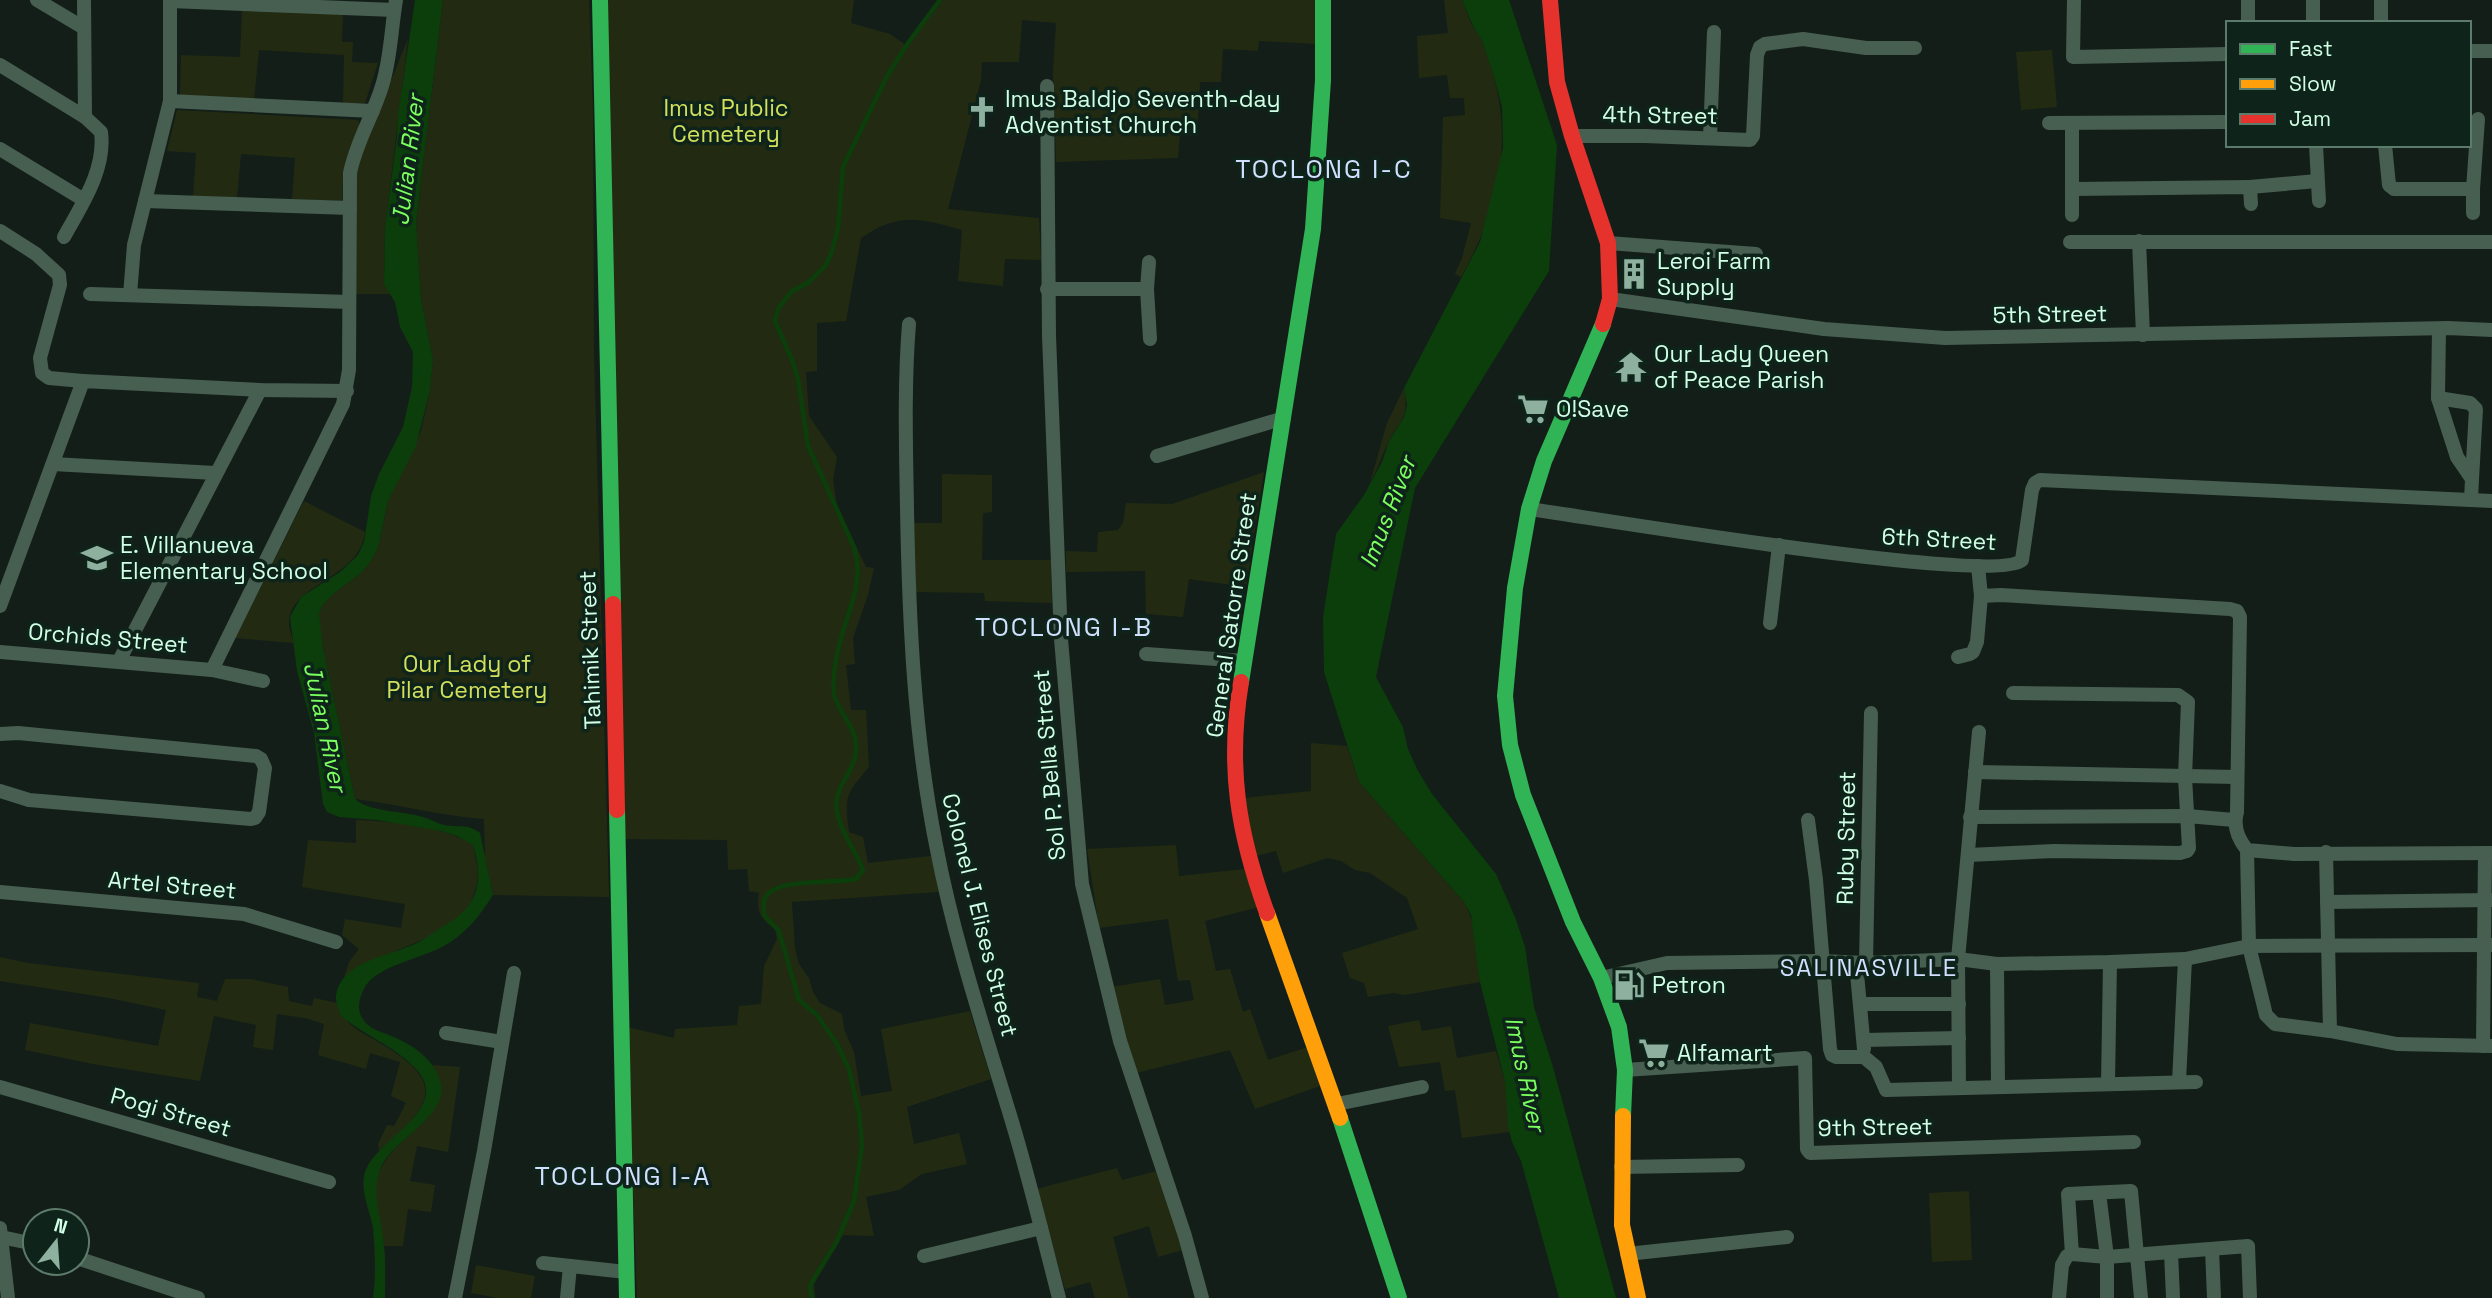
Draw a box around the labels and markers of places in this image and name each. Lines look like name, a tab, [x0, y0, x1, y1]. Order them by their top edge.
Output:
place label: Imus Baldjo Seventh-day Adventist Church	[1005, 84, 1281, 140]
church icon: Imus Baldjo Seventh-day Adventist Church	[965, 95, 999, 129]
place label: Leroi Farm Supply	[1657, 246, 1771, 302]
building icon: Leroi Farm Supply	[1617, 257, 1651, 291]
place label: Our Lady Queen of Peace Parish	[1654, 339, 1829, 395]
temple icon: Our Lady Queen of Peace Parish	[1614, 350, 1648, 384]
supermarket icon: O!Save	[1516, 392, 1550, 426]
place label: O!Save	[1556, 394, 1629, 424]
place label: E. Villanueva Elementary School	[120, 530, 328, 586]
school or university icon: E. Villanueva Elementary School	[80, 541, 114, 575]
fuel station icon: Petron	[1612, 968, 1646, 1002]
place label: Petron	[1652, 970, 1726, 1000]
supermarket icon: Alfamart	[1637, 1036, 1671, 1070]
place label: Alfamart	[1677, 1038, 1773, 1068]

